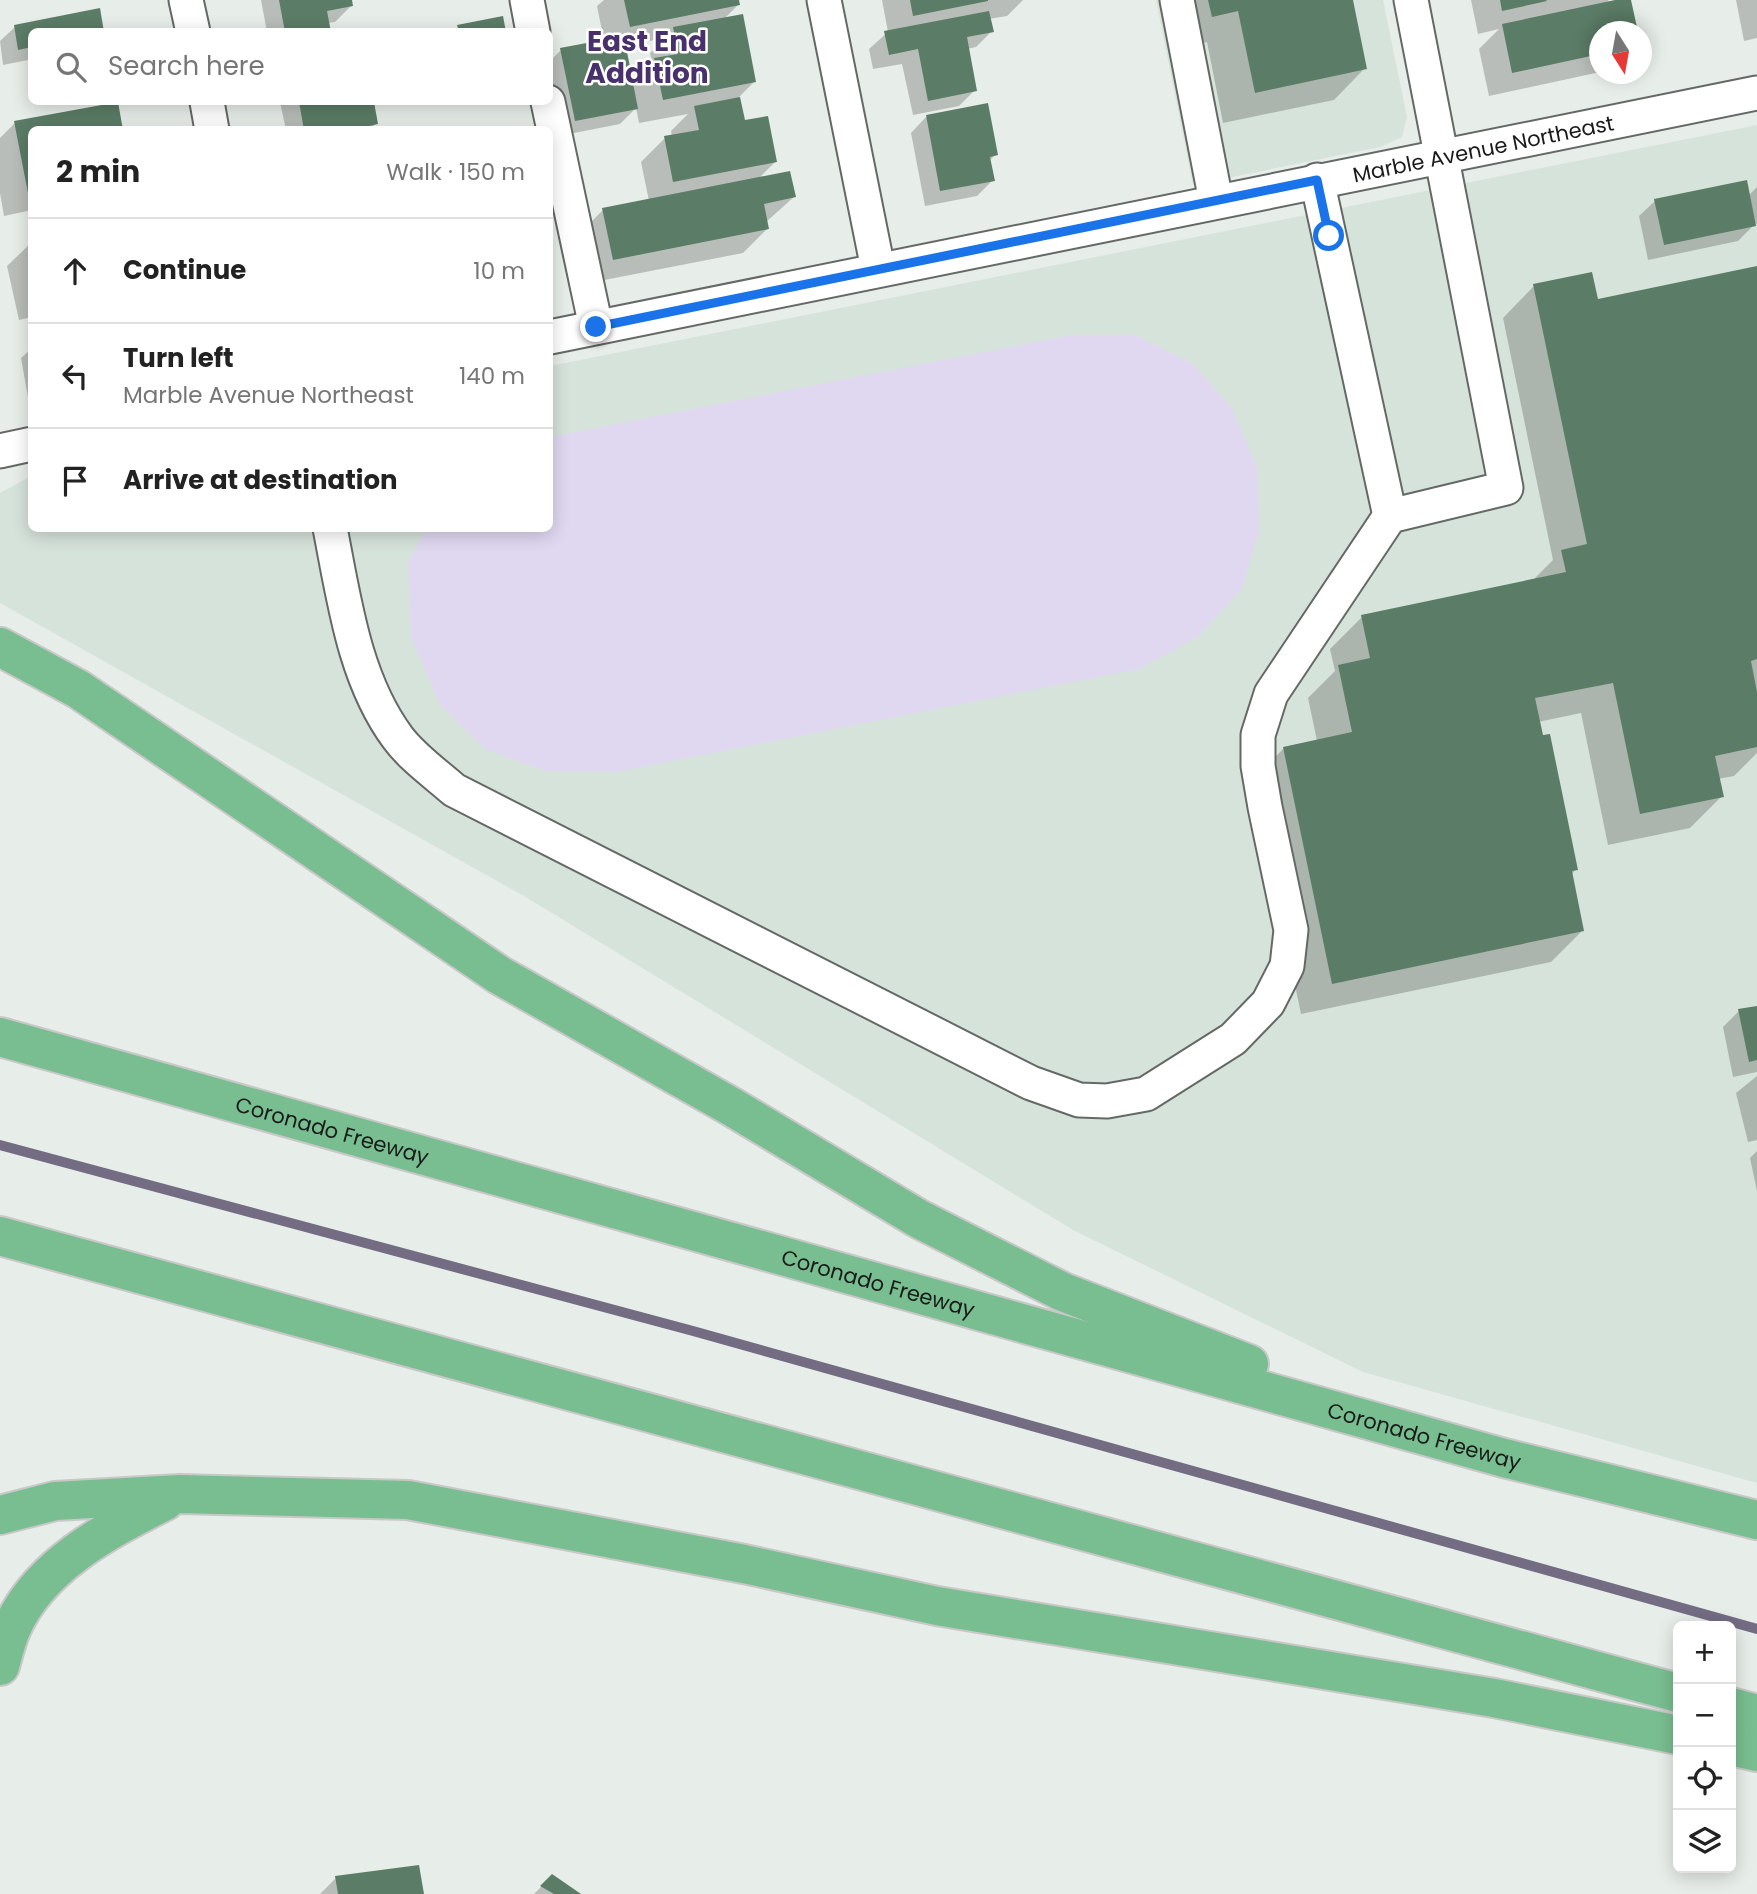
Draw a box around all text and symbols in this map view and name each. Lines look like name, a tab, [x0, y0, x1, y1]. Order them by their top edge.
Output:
north arrow	[1589, 21, 1652, 84]
district label: East End Addition	[585, 22, 709, 93]
search box	[28, 28, 553, 105]
icon: search	[52, 48, 90, 86]
text: Search here	[108, 48, 265, 84]
street label: Marble Avenue Northeast	[1350, 108, 1616, 189]
text: 2 min	[56, 150, 140, 193]
text: Walk · 150 m	[386, 156, 525, 188]
route start	[1313, 220, 1344, 251]
icon: ahead	[56, 252, 94, 290]
text: Continue	[123, 252, 246, 288]
text: 10 m	[473, 255, 525, 287]
route end	[580, 311, 611, 342]
text: Turn left	[123, 340, 234, 376]
icon: left	[56, 357, 94, 395]
text: 140 m	[459, 360, 525, 392]
text: Marble Avenue Northeast	[123, 379, 414, 411]
icon: arrive	[56, 462, 94, 500]
text: Arrive at destination	[123, 462, 398, 498]
street label: Coronado Freeway	[232, 1089, 432, 1171]
street label: Coronado Freeway	[778, 1242, 978, 1324]
street label: Coronado Freeway	[1324, 1395, 1524, 1476]
map controls	[1673, 1621, 1736, 1873]
button: +	[1673, 1621, 1736, 1684]
button: −	[1673, 1684, 1736, 1747]
button: locate	[1673, 1747, 1736, 1810]
button: layers	[1673, 1810, 1736, 1873]

